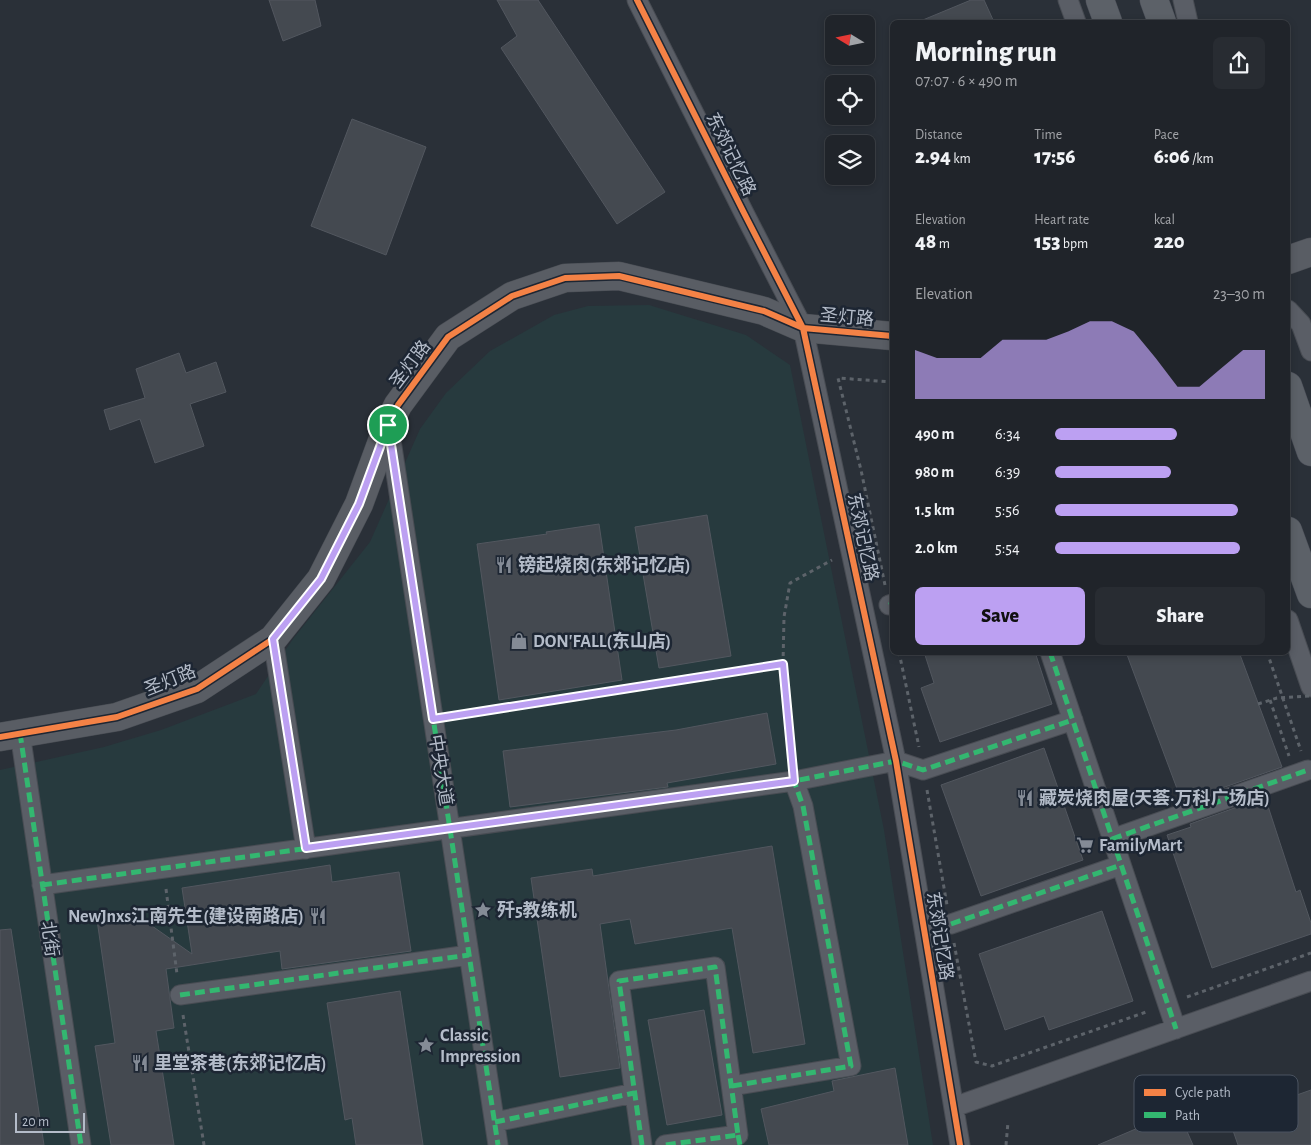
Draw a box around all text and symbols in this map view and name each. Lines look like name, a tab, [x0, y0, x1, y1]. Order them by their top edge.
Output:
north arrow	[825, 15, 875, 65]
map controls	[825, 15, 875, 185]
button: share	[1213, 37, 1265, 89]
text: Morning run	[915, 39, 1057, 67]
text: 07:07 · 6 × 490 m	[915, 73, 1017, 89]
button: locate	[825, 75, 875, 125]
street label: 东郊记忆路	[702, 109, 760, 199]
text: Distance	[915, 128, 962, 142]
text: Time	[1034, 128, 1062, 142]
text: Pace	[1154, 128, 1179, 142]
button: layers	[825, 135, 875, 185]
text: 2.94	[915, 146, 951, 167]
text: 17:56	[1034, 146, 1076, 167]
text: 6:06	[1154, 146, 1190, 167]
text: km	[951, 152, 971, 166]
text: /km	[1190, 152, 1214, 166]
text: Elevation	[915, 213, 966, 227]
text: Heart rate	[1034, 213, 1089, 227]
text: kcal	[1154, 213, 1175, 227]
text: 48	[915, 231, 936, 252]
text: 153	[1034, 231, 1061, 252]
text: 220	[1154, 231, 1185, 252]
text: m	[936, 237, 950, 251]
text: bpm	[1061, 237, 1088, 251]
text: Elevation	[915, 286, 973, 302]
text: 23–30 m	[1213, 286, 1265, 302]
street label: 圣灯路	[819, 305, 875, 329]
street label: 圣灯路	[386, 336, 434, 392]
pin	[367, 404, 409, 446]
icon: arrive	[374, 411, 402, 439]
text: 490 m	[915, 426, 954, 442]
text: 6:34	[995, 426, 1020, 442]
text: 980 m	[915, 464, 954, 480]
text: 6:39	[995, 464, 1020, 480]
street label: 东郊记忆路	[844, 491, 882, 583]
text: 1.5 km	[915, 502, 955, 518]
text: 5:56	[995, 502, 1020, 518]
text: 2.0 km	[915, 540, 958, 556]
text: 5:54	[995, 540, 1020, 556]
restaurant icon: 镑起烧肉(东郊记忆店)	[494, 555, 514, 575]
place label: 镑起烧肉(东郊记忆店)	[518, 555, 691, 575]
button: Save	[915, 587, 1085, 645]
button: Share	[1095, 587, 1265, 645]
shop icon: DON'FALL(东山店)	[509, 631, 529, 651]
place label: DON'FALL(东山店)	[533, 631, 671, 651]
street label: 圣灯路	[141, 661, 199, 699]
street label: 中央大道	[425, 733, 457, 807]
restaurant icon: 藏炭烧肉屋(天荟·万科广场店)	[1015, 788, 1035, 808]
place label: 藏炭烧肉屋(天荟·万科广场店)	[1039, 788, 1270, 808]
supermarket icon: FamilyMart	[1075, 835, 1095, 855]
place label: FamilyMart	[1099, 837, 1182, 855]
street label: 东郊记忆路	[923, 890, 957, 982]
place icon: 歼5教练机	[473, 900, 493, 920]
place label: 歼5教练机	[497, 900, 577, 920]
place label: NewJnxs江南先生(建设南路店)	[68, 906, 304, 926]
restaurant icon: NewJnxs江南先生(建设南路店)	[308, 906, 328, 926]
street label: 北街	[38, 920, 62, 958]
place label: Classic Impression	[440, 1027, 521, 1066]
place icon: Classic Impression	[416, 1035, 436, 1055]
restaurant icon: 里堂茶巷(东郊记忆店)	[130, 1053, 150, 1073]
place label: 里堂茶巷(东郊记忆店)	[154, 1053, 327, 1073]
legend	[1134, 1075, 1298, 1132]
text: Cycle path	[1175, 1086, 1231, 1100]
text: Path	[1175, 1109, 1200, 1123]
scale bar	[15, 1110, 85, 1133]
text: 20 m	[22, 1115, 49, 1129]

